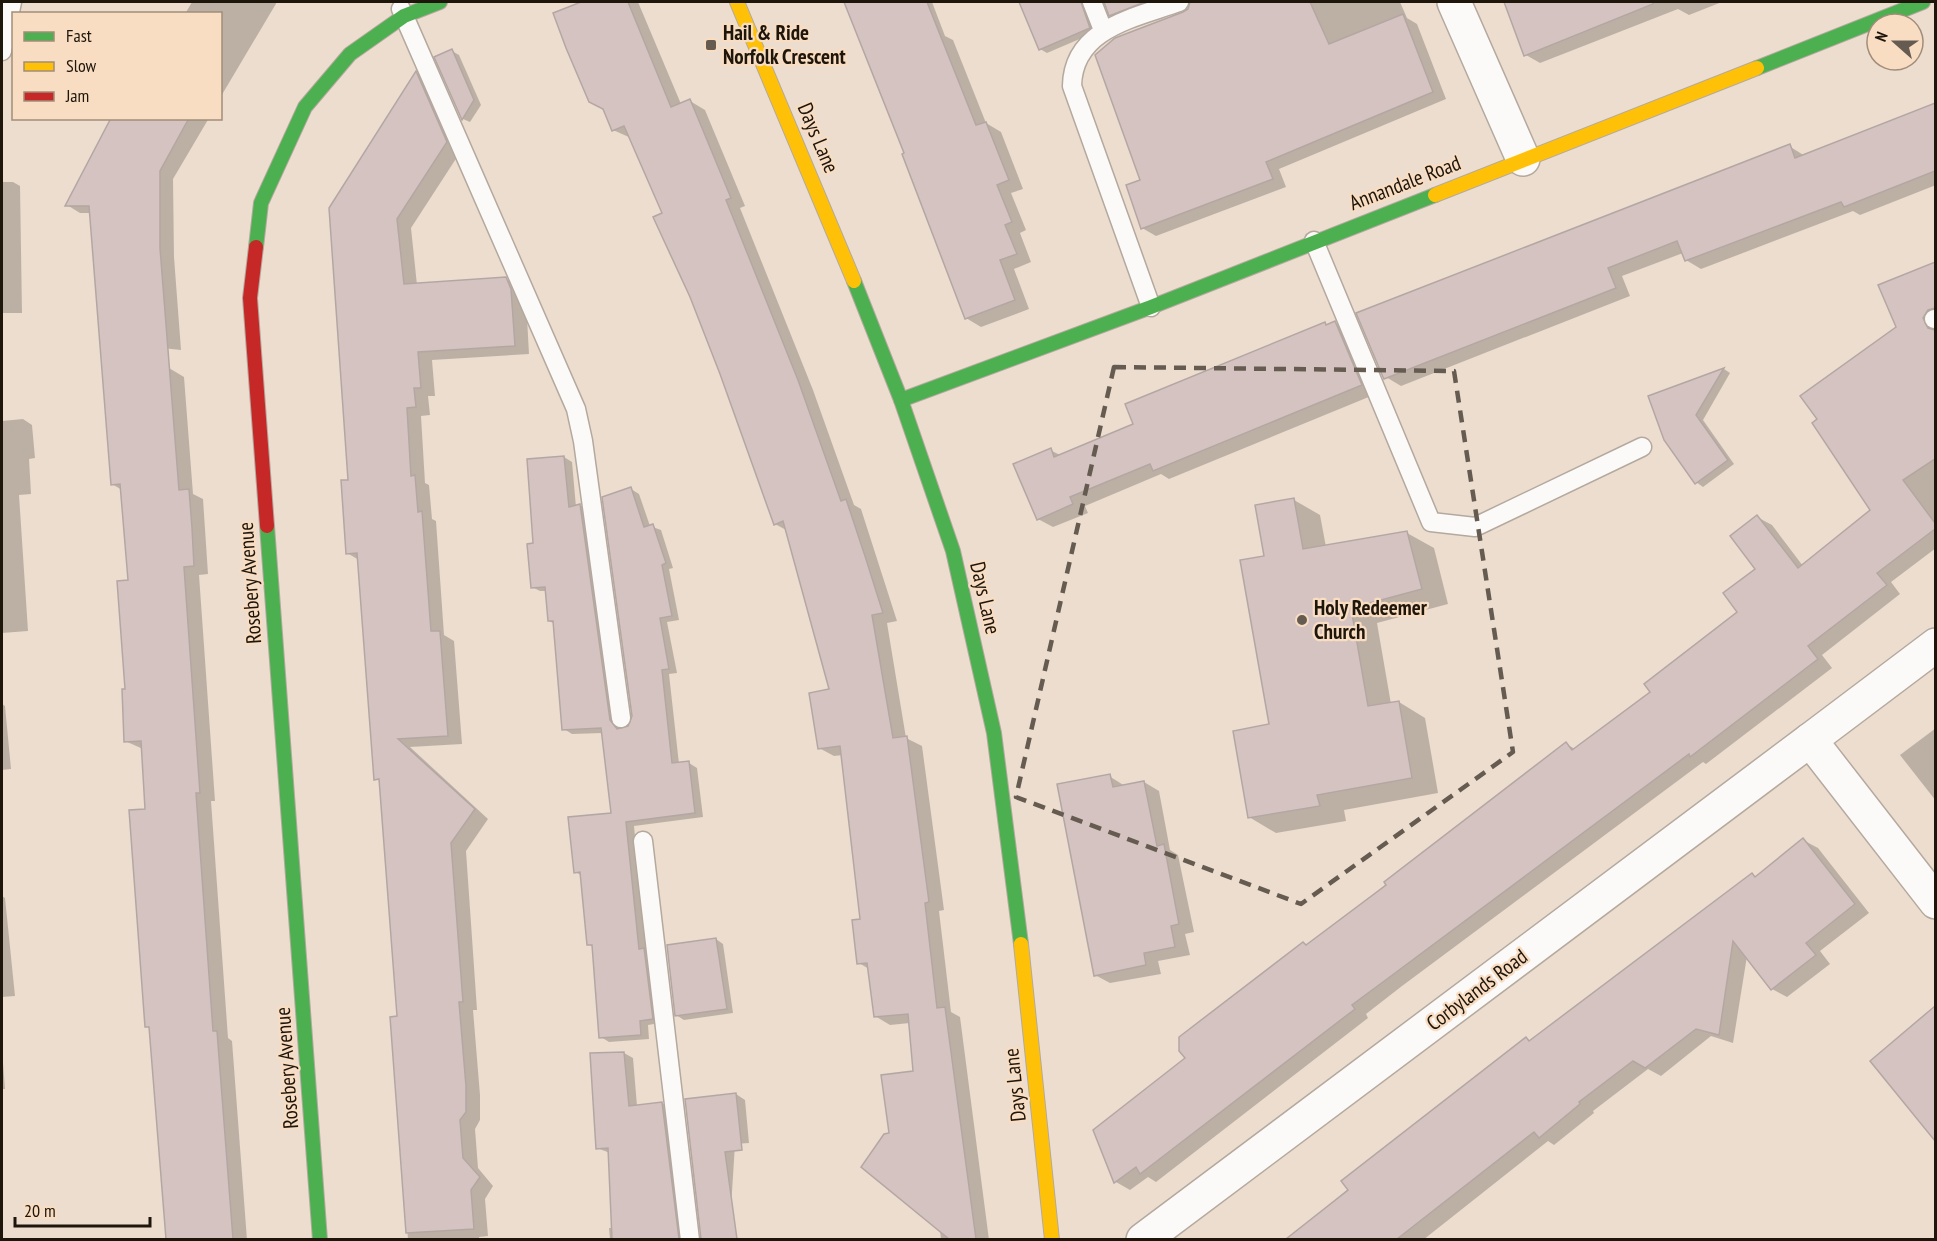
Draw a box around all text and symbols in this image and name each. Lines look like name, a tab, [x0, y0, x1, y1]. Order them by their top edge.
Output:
legend	[12, 12, 222, 120]
north arrow	[1865, 12, 1925, 72]
place label: Hail & Ride Norfolk Crescent	[723, 19, 846, 70]
text: Fast	[66, 24, 92, 47]
text: N	[1870, 29, 1892, 44]
marker: Hail & Ride Norfolk Crescent	[704, 38, 718, 52]
text: Slow	[66, 54, 97, 77]
text: Jam	[65, 84, 89, 107]
street label: Days Lane	[792, 99, 845, 177]
street label: Annandale Road	[1345, 149, 1464, 216]
street label: Rosebery Avenue	[232, 521, 267, 645]
street label: Days Lane	[964, 559, 1007, 637]
place label: Holy Redeemer Church	[1314, 594, 1428, 645]
marker: Holy Redeemer Church	[1295, 613, 1309, 627]
street label: Corbylands Road	[1421, 943, 1533, 1036]
street label: Rosebery Avenue	[269, 1006, 304, 1130]
street label: Days Lane	[997, 1047, 1032, 1123]
scale bar	[15, 1190, 150, 1228]
text: 20 m	[24, 1199, 56, 1222]

